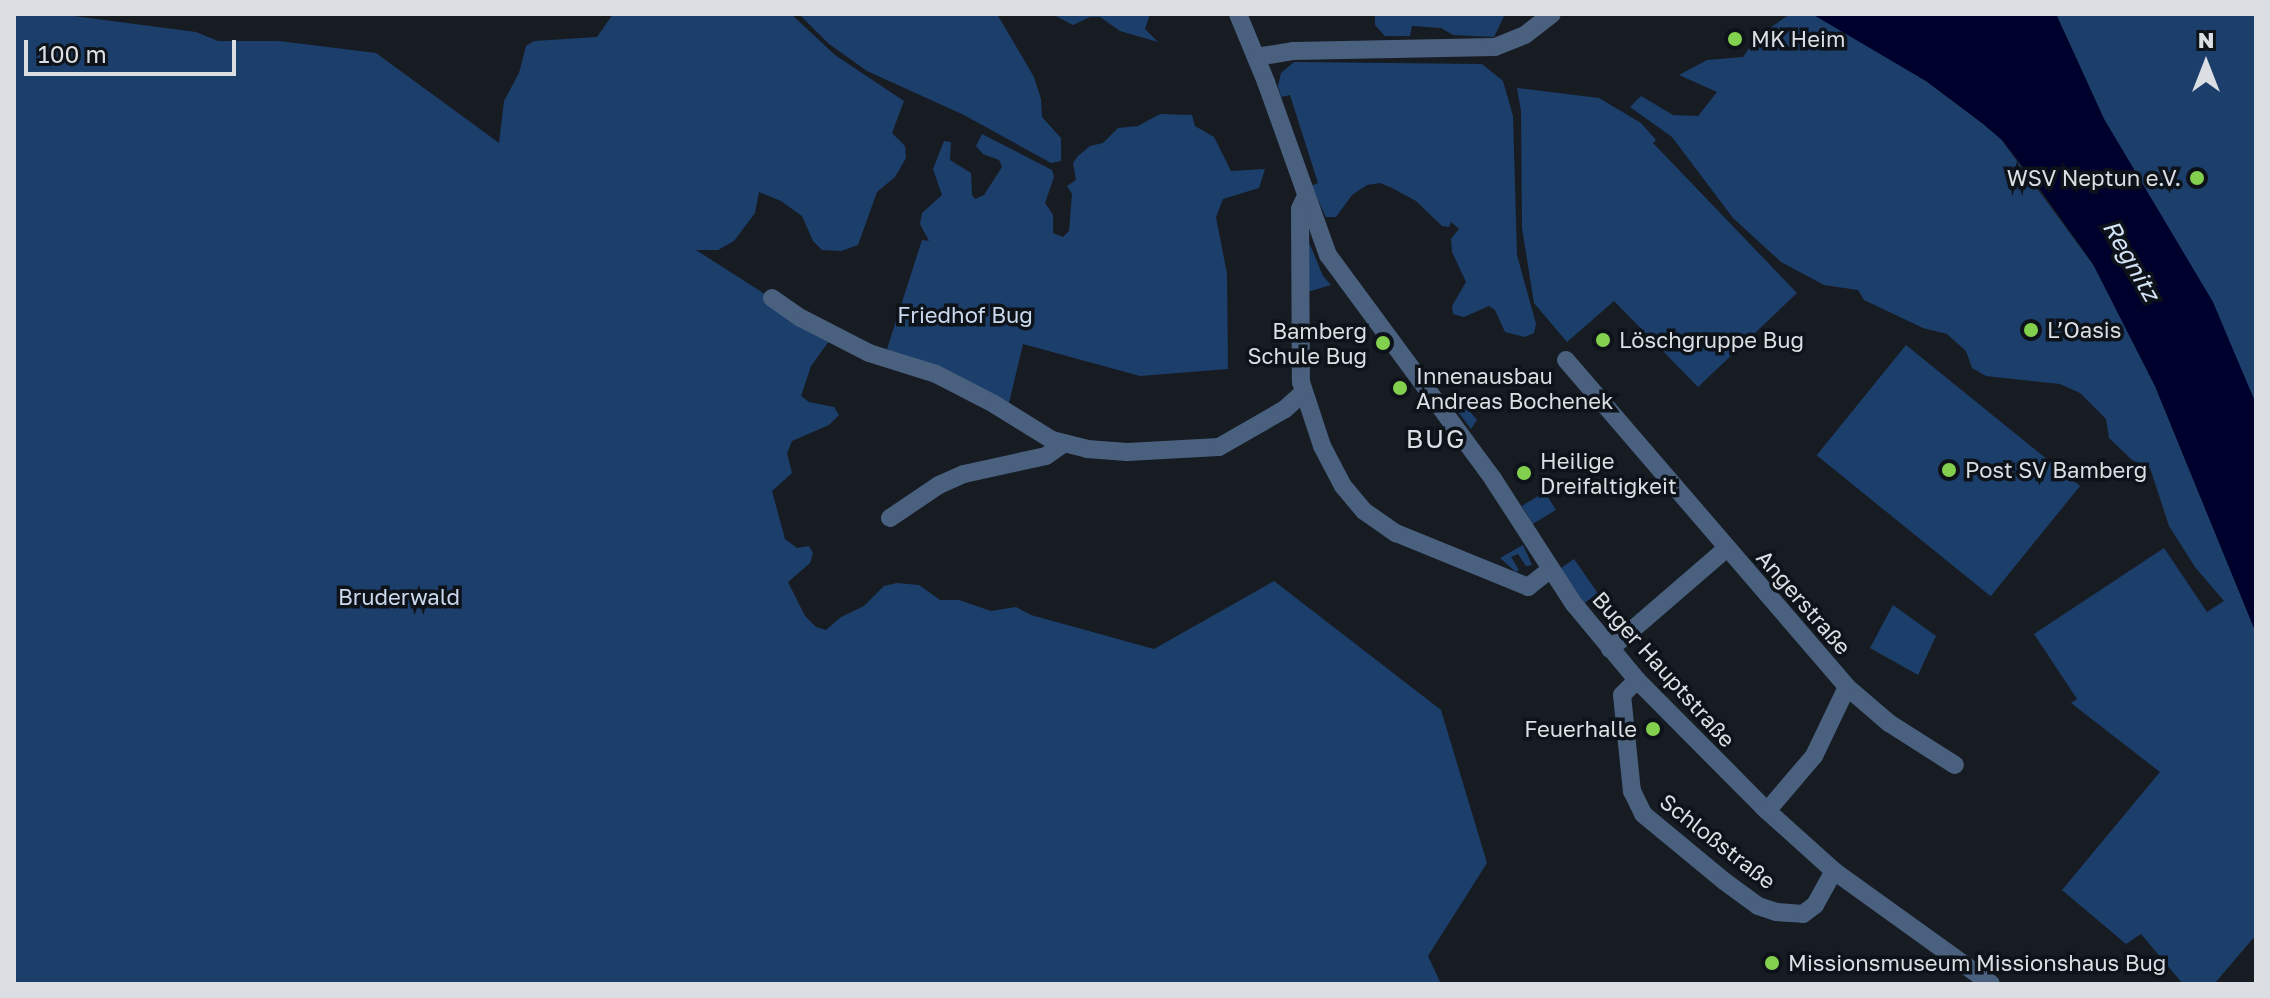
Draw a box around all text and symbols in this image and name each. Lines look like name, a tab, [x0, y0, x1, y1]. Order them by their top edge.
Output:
scale bar	[28, 24, 240, 74]
north arrow	[2166, 24, 2246, 104]
place label: MK Heim	[1751, 26, 1845, 52]
text: N	[2198, 26, 2214, 53]
marker: MK Heim	[1726, 30, 1744, 48]
text: 100 m	[38, 39, 107, 68]
place label: WSV Neptun e.V.	[2007, 165, 2181, 191]
marker: WSV Neptun e.V.	[2188, 169, 2206, 187]
water label: Regnitz	[2097, 215, 2167, 305]
park label: Friedhof Bug	[897, 302, 1033, 328]
place label: Bamberg Schule Bug	[1247, 317, 1367, 368]
place label: L’Oasis	[2047, 317, 2121, 343]
marker: L’Oasis	[2022, 321, 2040, 339]
place label: Löschgruppe Bug	[1619, 327, 1804, 353]
marker: Löschgruppe Bug	[1594, 331, 1612, 349]
marker: Bamberg Schule Bug	[1374, 334, 1392, 352]
place label: Innenausbau Andreas Bochenek	[1416, 362, 1613, 414]
marker: Innenausbau Andreas Bochenek	[1391, 379, 1409, 397]
district label: BUG	[1406, 423, 1466, 455]
place label: Heilige Dreifaltigkeit	[1540, 447, 1677, 498]
place label: Post SV Bamberg	[1965, 457, 2147, 483]
marker: Post SV Bamberg	[1940, 461, 1958, 479]
marker: Heilige Dreifaltigkeit	[1515, 464, 1533, 482]
street label: Angerstraße	[1751, 544, 1857, 660]
park label: Bruderwald	[338, 584, 460, 610]
street label: Buger Hauptstraße	[1587, 586, 1741, 752]
place label: Feuerhalle	[1524, 716, 1637, 742]
marker: Feuerhalle	[1644, 720, 1662, 738]
street label: Schloßstraße	[1655, 788, 1781, 894]
place label: Missionsmuseum Missionshaus Bug	[1788, 950, 2166, 976]
marker: Missionsmuseum Missionshaus Bug	[1763, 954, 1781, 972]

